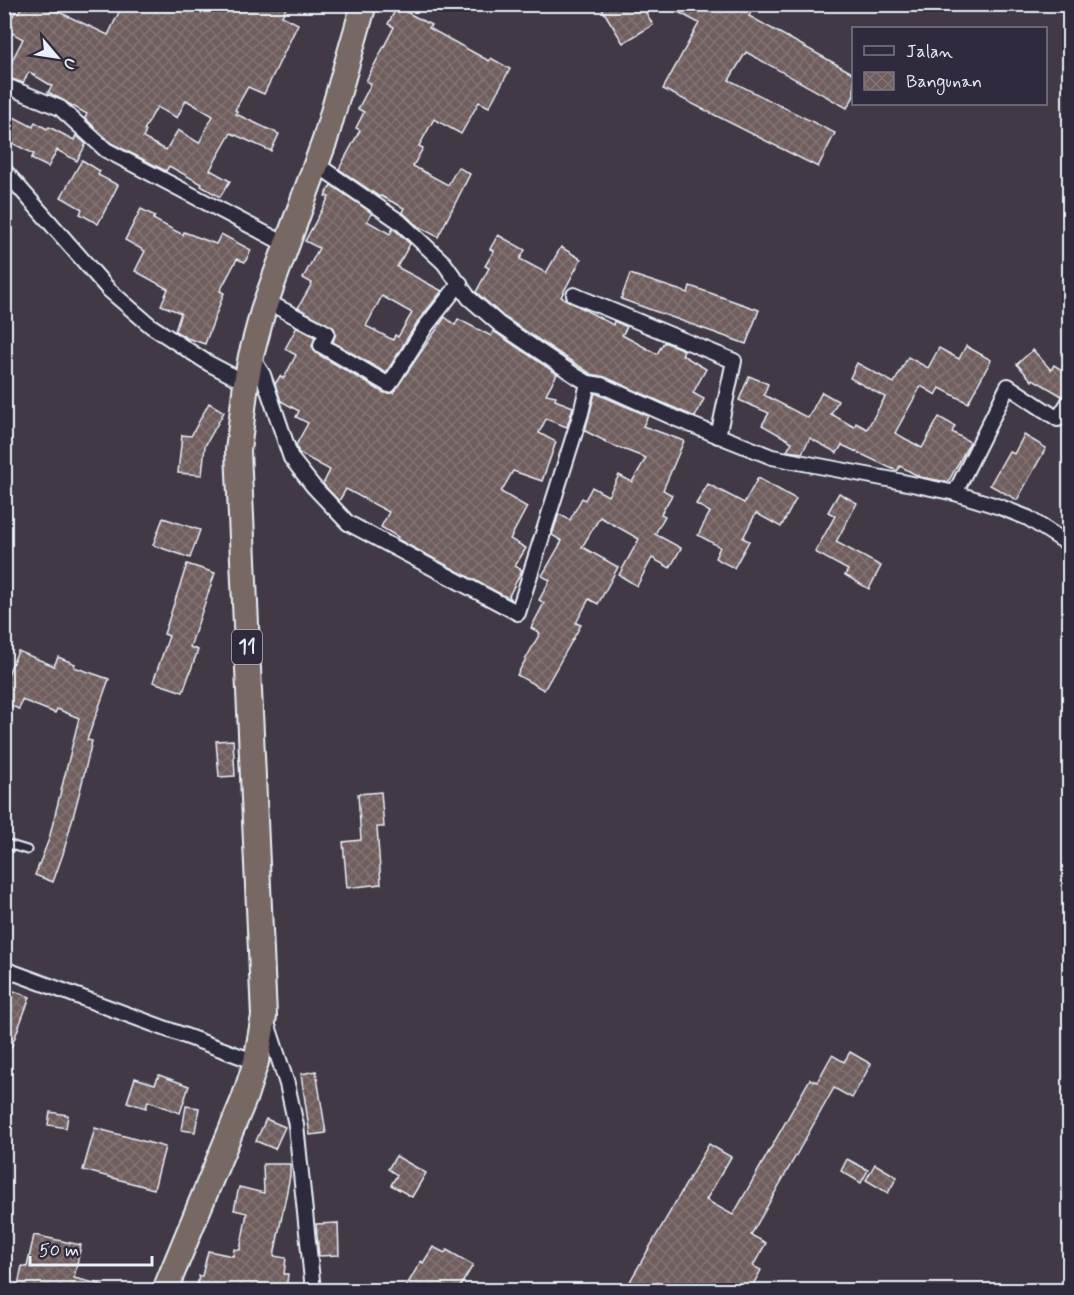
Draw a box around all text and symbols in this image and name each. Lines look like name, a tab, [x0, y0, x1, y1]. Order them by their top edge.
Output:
north arrow	[27, 27, 87, 87]
legend	[852, 27, 1047, 105]
text: Jalan	[906, 40, 953, 64]
text: U	[57, 54, 81, 73]
text: Bangunan	[906, 70, 982, 95]
road number: 11	[232, 630, 262, 664]
scale bar	[30, 1229, 152, 1267]
text: 50 m	[39, 1239, 79, 1263]

